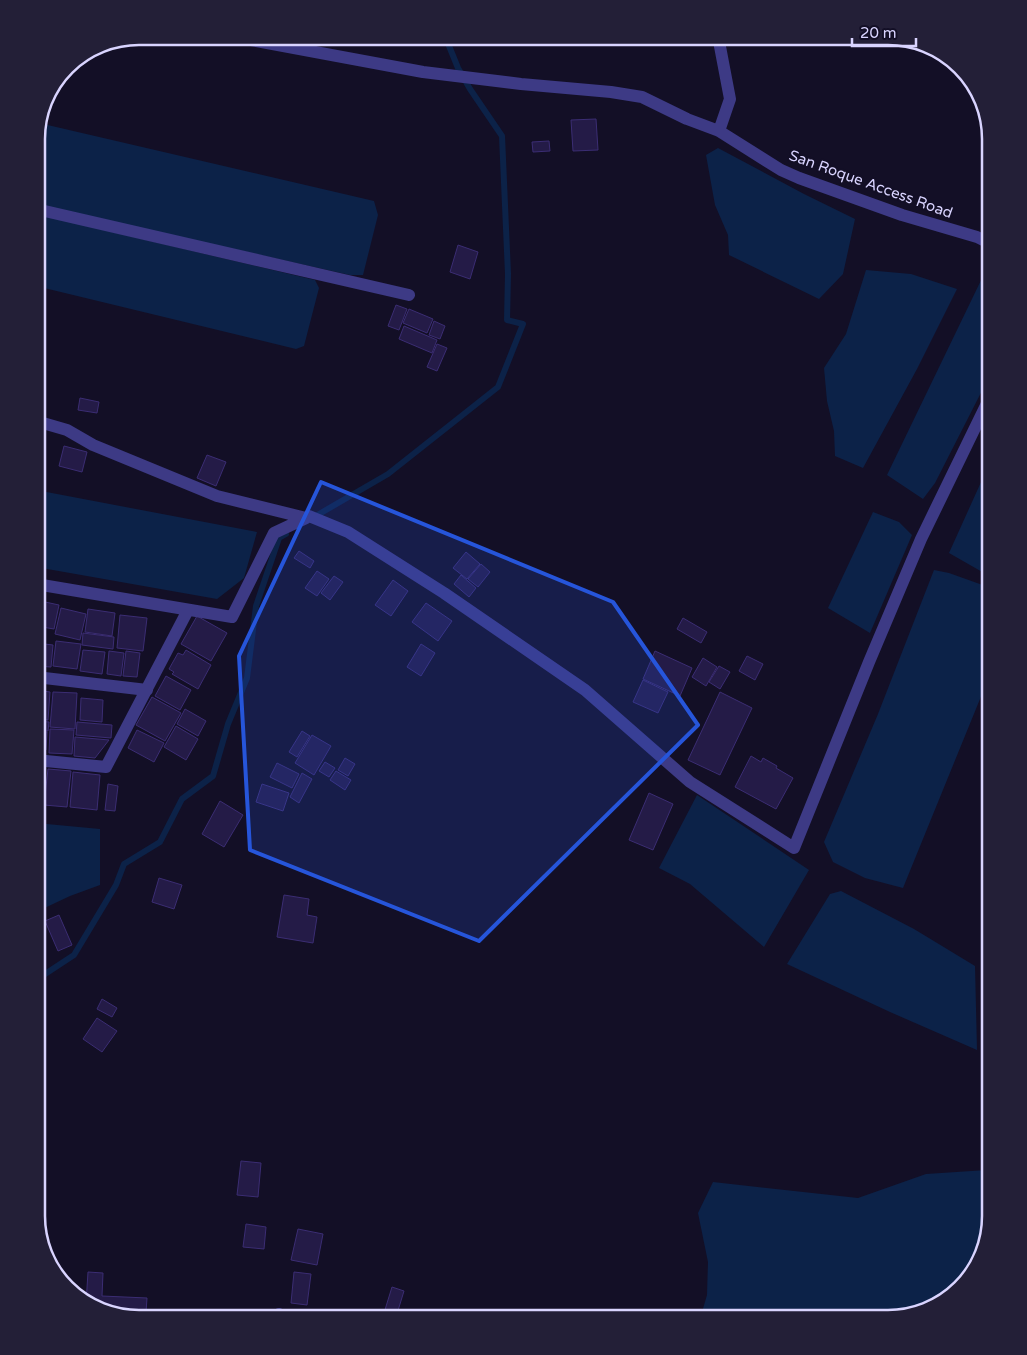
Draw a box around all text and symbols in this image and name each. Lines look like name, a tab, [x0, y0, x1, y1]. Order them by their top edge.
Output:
scale bar	[852, 15, 916, 47]
text: 20 m	[860, 24, 897, 42]
street label: San Roque Access Road	[787, 146, 955, 222]

